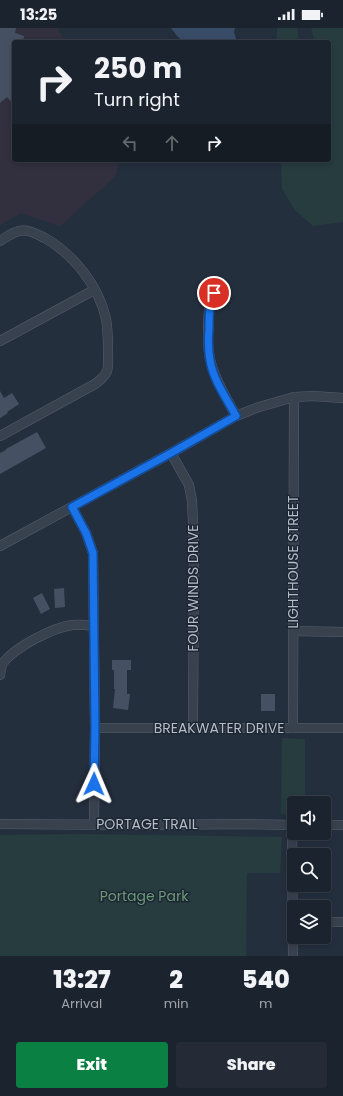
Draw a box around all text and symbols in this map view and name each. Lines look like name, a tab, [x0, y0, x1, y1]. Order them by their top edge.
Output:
text: 13:25	[20, 4, 57, 25]
text: 250 m	[94, 49, 182, 88]
icon: right	[28, 56, 80, 108]
text: Turn right	[94, 87, 180, 112]
icon: left	[119, 132, 141, 154]
icon: ahead	[161, 132, 183, 154]
icon: right	[203, 132, 225, 154]
pin	[197, 276, 231, 310]
icon: arrive	[203, 282, 225, 304]
street label: LIGHTHOUSE STREET	[283, 495, 303, 629]
street label: FOUR WINDS DRIVE	[183, 524, 203, 652]
street label: BREAKWATER DRIVE	[154, 718, 284, 738]
position arrow	[73, 763, 115, 805]
map controls	[287, 796, 331, 944]
button: sound	[287, 796, 331, 840]
street label: PORTAGE TRAIL	[96, 814, 198, 834]
button: search	[287, 848, 331, 892]
park label: Portage Park	[100, 886, 189, 906]
button: layers	[287, 900, 331, 944]
text: 13:27	[53, 963, 111, 996]
text: 2	[169, 963, 183, 996]
text: 540	[242, 963, 290, 996]
text: Arrival	[61, 994, 102, 1013]
text: min	[164, 994, 189, 1013]
text: m	[259, 994, 272, 1013]
button: Exit	[16, 1042, 168, 1088]
button: Share	[176, 1042, 327, 1088]

